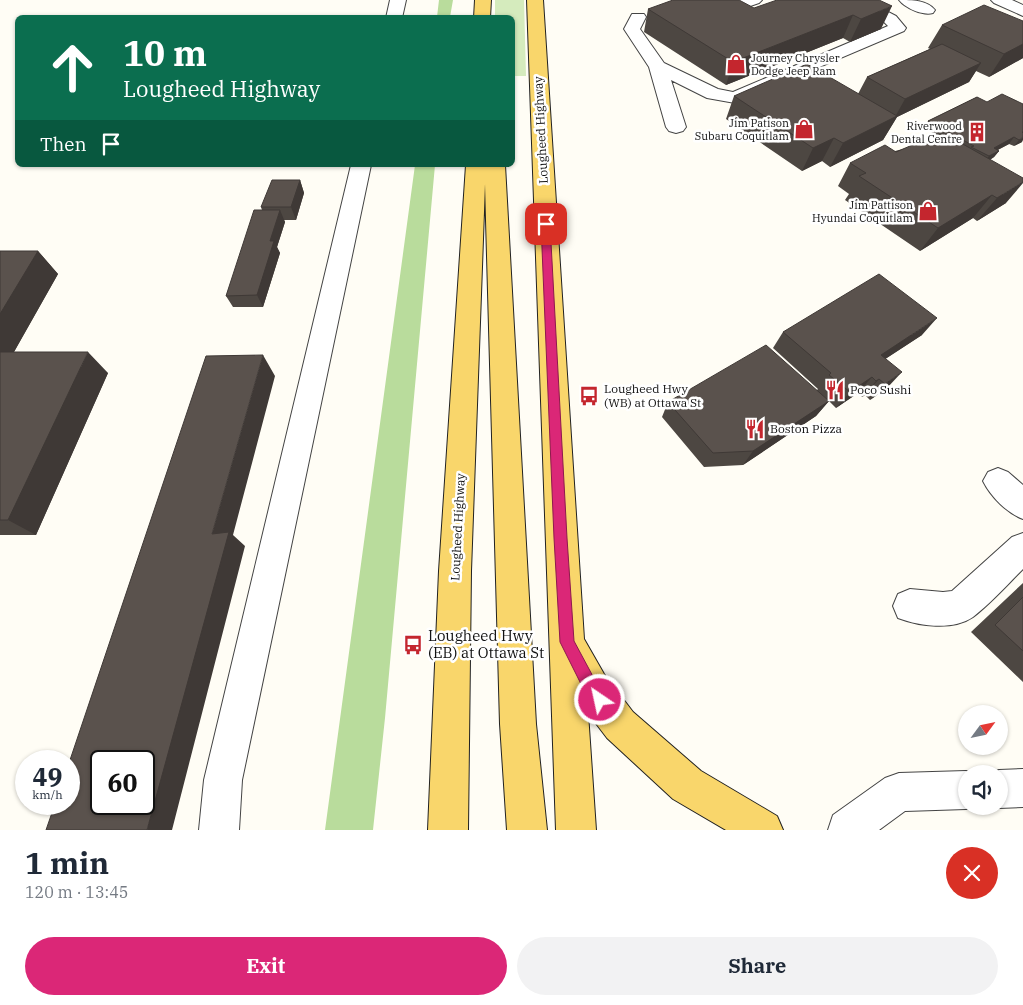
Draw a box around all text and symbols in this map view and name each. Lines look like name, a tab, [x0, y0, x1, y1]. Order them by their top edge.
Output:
text: 10 m	[123, 30, 207, 76]
icon: ahead	[40, 35, 105, 100]
place label: Journey Chrysler Dodge Jeep Ram	[751, 51, 840, 78]
shop icon: Journey Chrysler Dodge Jeep Ram	[725, 53, 747, 75]
text: Lougheed Highway	[123, 74, 320, 103]
street label: Lougheed Highway	[530, 75, 551, 184]
place label: Jim Patison Subaru Coquitlam	[695, 116, 790, 143]
shop icon: Jim Patison Subaru Coquitlam	[793, 118, 815, 140]
place label: Riverwood Dental Centre	[891, 119, 962, 146]
building icon: Riverwood Dental Centre	[966, 121, 988, 143]
icon: arrive	[97, 130, 125, 158]
text: Then	[40, 132, 87, 156]
place label: Jim Pattison Hyundai Coquitlam	[812, 198, 914, 225]
shop icon: Jim Pattison Hyundai Coquitlam	[917, 200, 939, 222]
pin	[525, 203, 567, 245]
icon: arrive	[532, 210, 560, 238]
restaurant icon: Poco Sushi	[824, 379, 846, 401]
place label: Lougheed Hwy (WB) at Ottawa St	[604, 381, 701, 410]
place label: Poco Sushi	[850, 382, 912, 397]
bus stop icon: Lougheed Hwy (WB) at Ottawa St	[578, 385, 600, 407]
restaurant icon: Boston Pizza	[744, 418, 766, 440]
place label: Boston Pizza	[770, 421, 843, 436]
street label: Lougheed Highway	[447, 472, 468, 581]
place label: Lougheed Hwy (EB) at Ottawa St	[428, 626, 544, 662]
bus stop icon: Lougheed Hwy (EB) at Ottawa St	[402, 634, 424, 656]
position arrow	[573, 673, 625, 725]
north arrow	[958, 705, 1008, 755]
map controls	[958, 705, 1008, 815]
speed limit sign: 60	[90, 750, 155, 815]
text: 49	[32, 760, 63, 793]
button: sound	[958, 765, 1008, 815]
text: km/h	[32, 787, 63, 802]
text: 1 min	[25, 843, 109, 882]
button: close	[946, 847, 998, 899]
text: 120 m · 13:45	[25, 882, 128, 902]
button: Exit	[25, 937, 507, 995]
button: Share	[517, 937, 998, 995]

